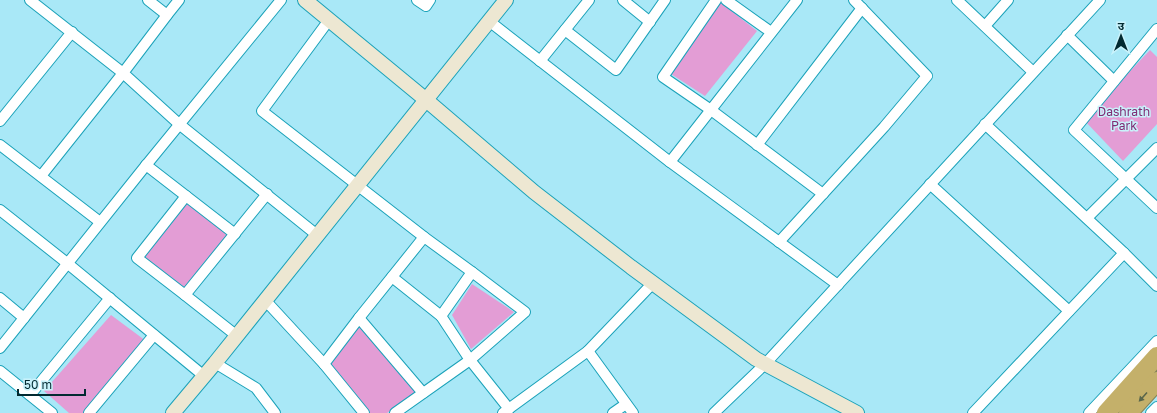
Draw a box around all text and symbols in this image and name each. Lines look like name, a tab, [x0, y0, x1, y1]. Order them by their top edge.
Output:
north arrow	[1101, 16, 1141, 56]
text: उ	[1118, 19, 1125, 32]
park label: Dashrath Park	[1098, 104, 1150, 133]
scale bar	[18, 371, 85, 397]
text: 50 m	[24, 377, 52, 392]
one-way arrow	[1138, 392, 1147, 402]

